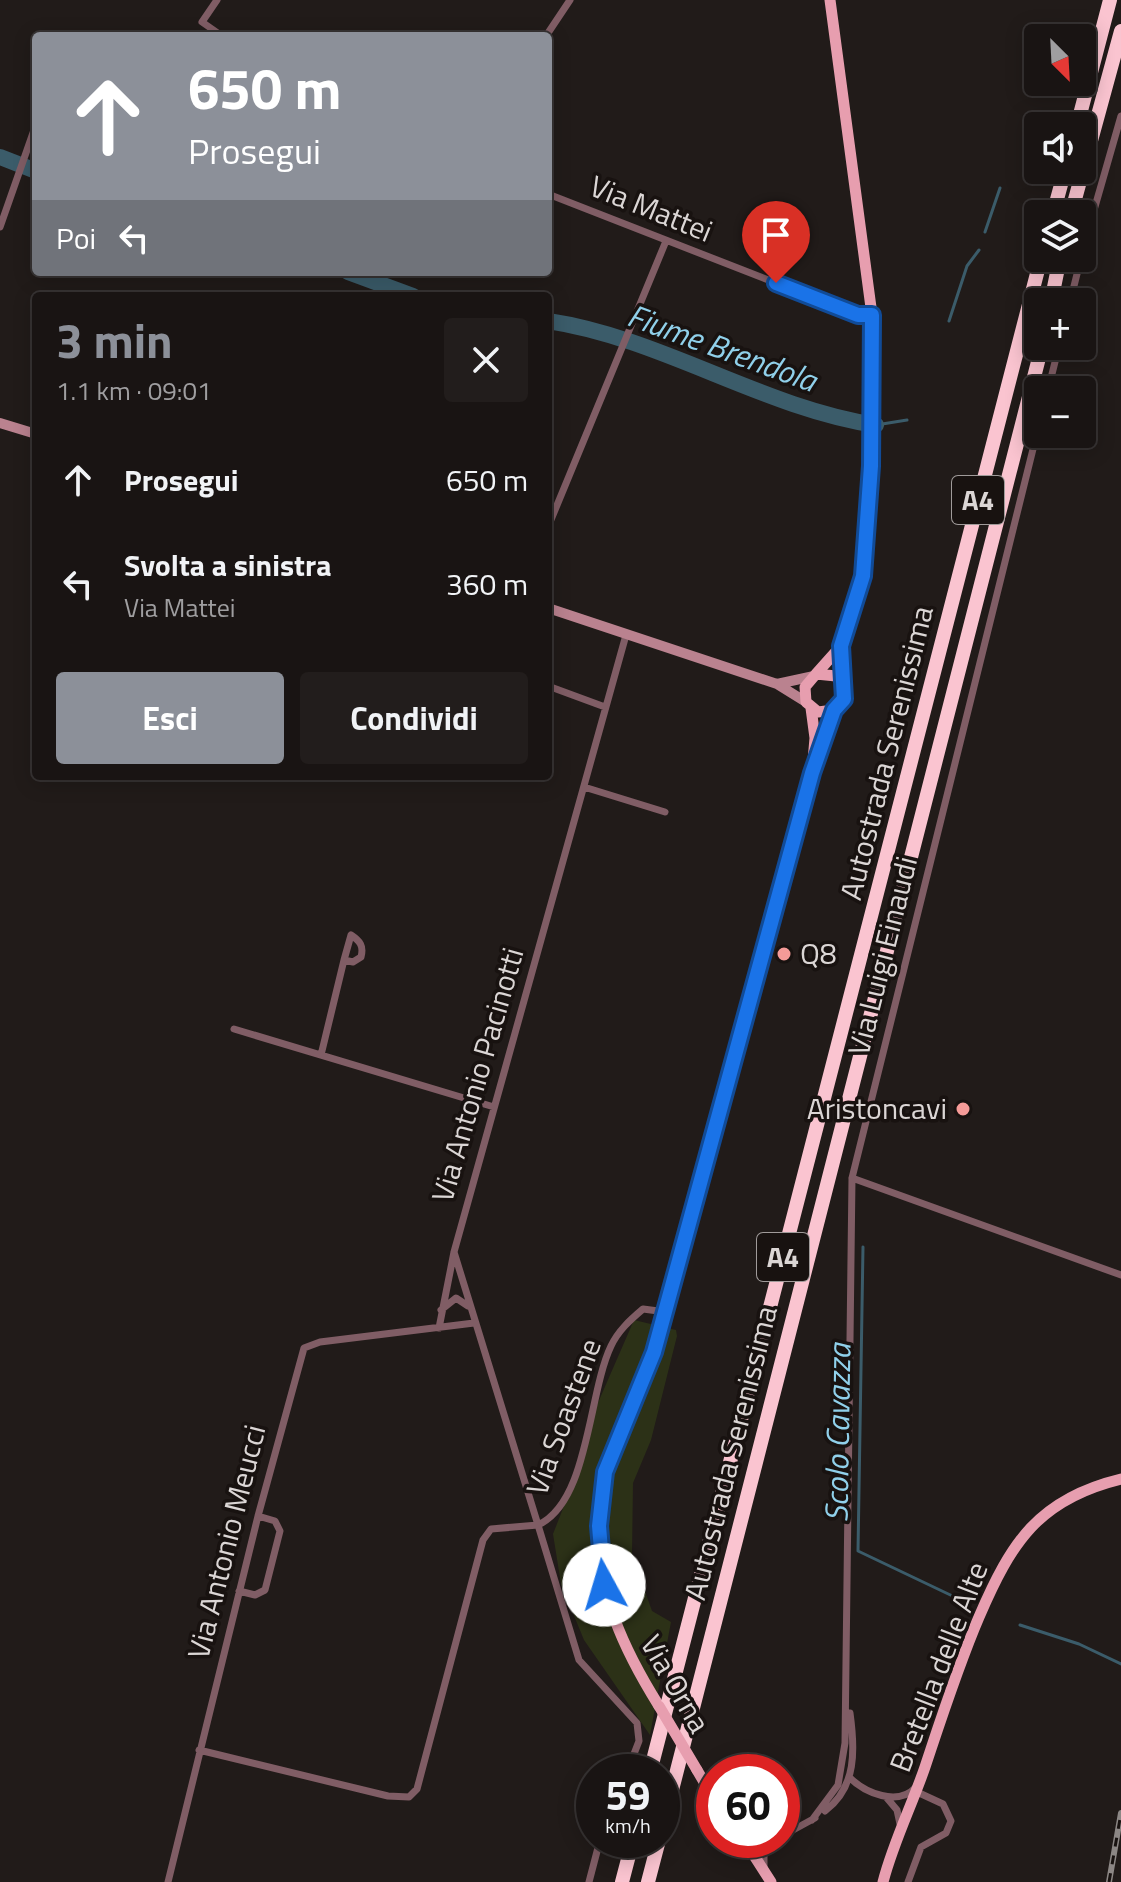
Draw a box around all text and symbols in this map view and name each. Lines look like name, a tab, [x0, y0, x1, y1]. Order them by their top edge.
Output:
north arrow	[1024, 24, 1096, 96]
map controls	[1024, 24, 1096, 448]
text: 650 m	[188, 46, 341, 131]
icon: ahead	[56, 64, 160, 168]
button: sound	[1024, 112, 1096, 184]
text: Prosegui	[188, 123, 321, 178]
street label: Via Mattei	[583, 163, 720, 253]
button: layers	[1024, 200, 1096, 272]
pin	[742, 201, 810, 283]
icon: arrive	[754, 213, 798, 257]
text: Poi	[56, 215, 96, 261]
icon: left	[112, 216, 156, 260]
button: +	[1024, 288, 1096, 360]
water label: Fiume Brendola	[621, 291, 826, 404]
text: 3 min	[56, 304, 173, 377]
button: close	[444, 318, 528, 402]
text: 1.1 km · 09:01	[56, 371, 212, 410]
button: −	[1024, 376, 1096, 448]
text: Prosegui	[124, 457, 239, 503]
text: 650 m	[446, 457, 528, 503]
icon: ahead	[56, 458, 100, 502]
road number: A4	[952, 476, 1004, 524]
text: Svolta a sinistra	[124, 542, 332, 588]
text: 360 m	[446, 561, 528, 607]
icon: left	[56, 562, 100, 606]
text: Via Mattei	[124, 588, 236, 627]
street label: Autostrada Serenissima	[827, 601, 945, 905]
button: Esci	[56, 672, 284, 764]
button: Condividi	[300, 672, 528, 764]
street label: Via Luigi Einaudi	[835, 851, 929, 1060]
place label: Q8	[800, 930, 837, 976]
street label: Via Antonio Pacinotti	[419, 942, 535, 1207]
marker: Q8	[775, 945, 793, 963]
place label: Aristoncavi	[807, 1085, 947, 1131]
marker: Aristoncavi	[954, 1100, 972, 1118]
road number: A4	[757, 1233, 809, 1281]
street label: Autostrada Serenissima	[671, 1301, 789, 1605]
street label: Via Soastene	[513, 1332, 613, 1501]
water label: Scolo Cavazza	[811, 1341, 863, 1523]
street label: Via Antonio Meucci	[175, 1420, 277, 1664]
position arrow	[562, 1543, 646, 1627]
street label: Bretella delle Alte	[877, 1555, 999, 1778]
street label: Via Orna	[629, 1626, 723, 1741]
speed limit sign: 60	[696, 1754, 800, 1858]
text: 59	[606, 1765, 650, 1826]
text: km/h	[605, 1810, 651, 1841]

